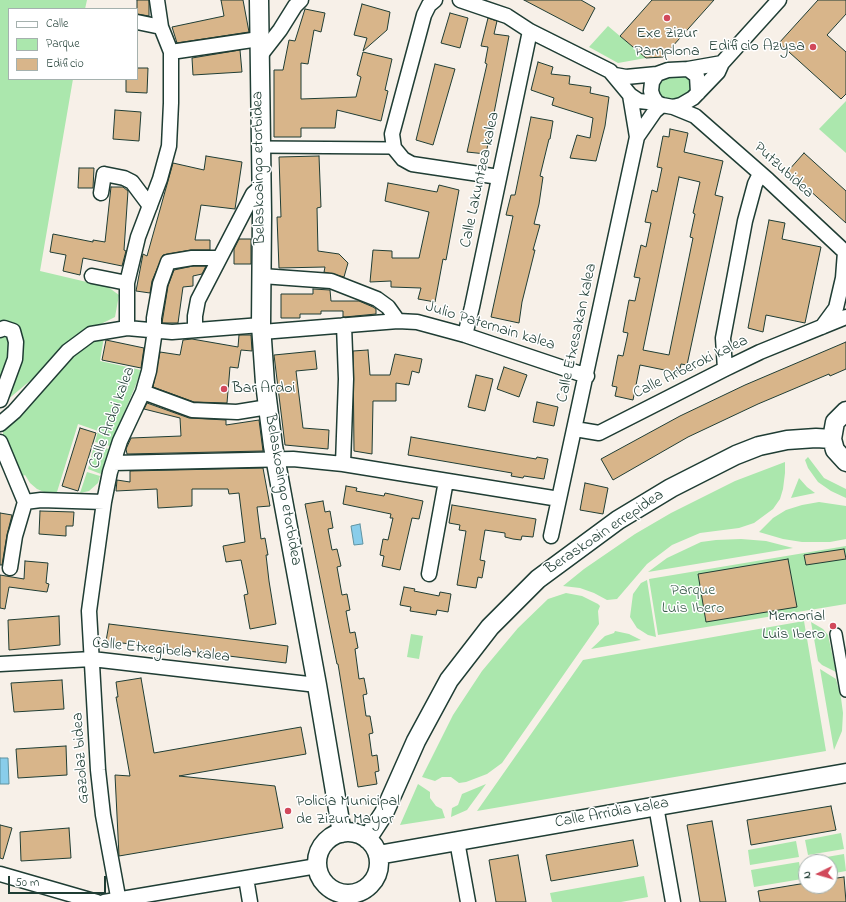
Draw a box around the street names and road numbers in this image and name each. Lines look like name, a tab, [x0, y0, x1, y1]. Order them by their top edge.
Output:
street label: Belaskoaingo etorbidea	[249, 91, 271, 245]
street label: Calle Lakuntzea kalea	[457, 110, 505, 250]
street label: Putzubidea	[749, 139, 817, 203]
street label: Calle Etxesakan kalea	[554, 262, 602, 404]
street label: Julio Paternain kalea	[423, 298, 557, 356]
street label: Calle Arberoki kalea	[631, 332, 751, 404]
street label: Calle Ardoi kalea	[86, 364, 140, 472]
street label: Belaskoaingo etorbidea	[259, 413, 305, 567]
street label: Beraskoain errepidea	[542, 486, 668, 580]
street label: Calle Etxegibela kalea	[91, 634, 231, 668]
street label: Gazolaz bidea	[69, 712, 95, 804]
street label: Calle Arridia kalea	[554, 795, 670, 833]

